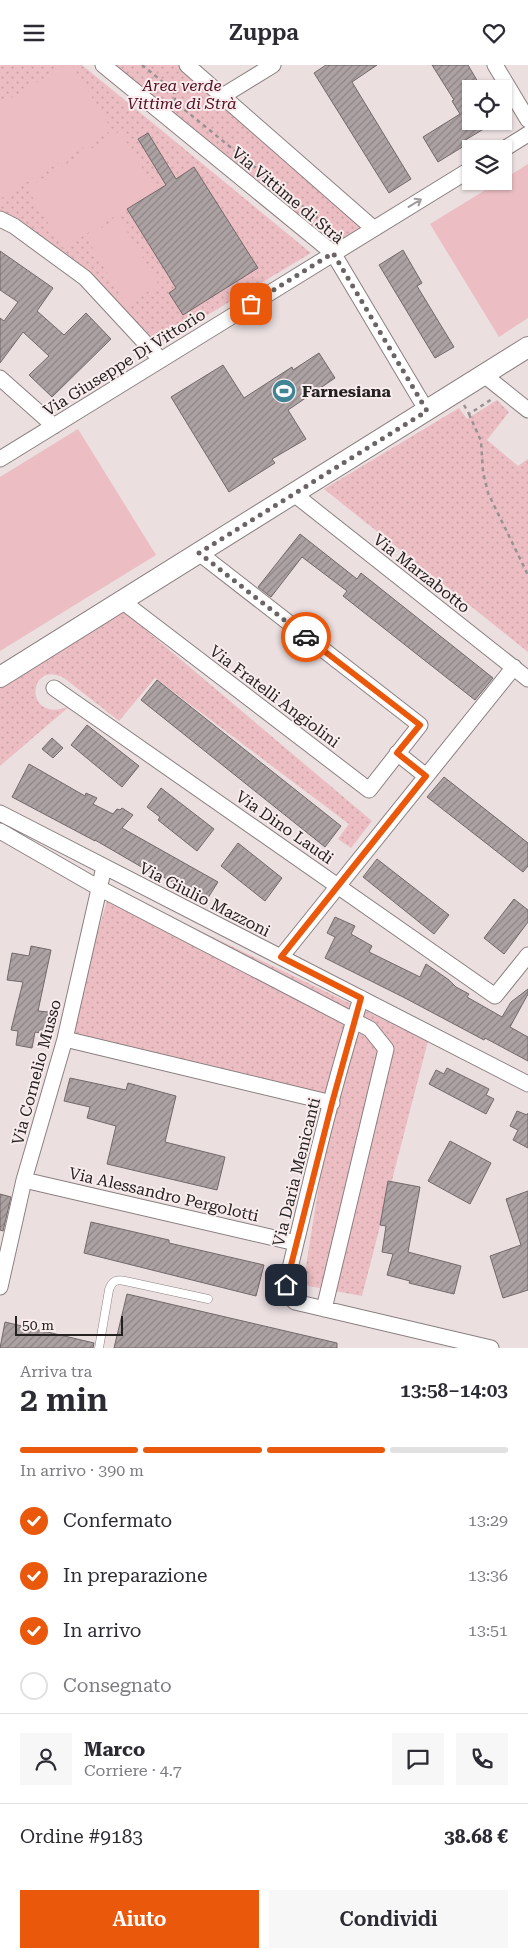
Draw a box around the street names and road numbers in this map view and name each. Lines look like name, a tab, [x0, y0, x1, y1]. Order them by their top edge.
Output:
street label: Via Vittime di Strà	[228, 143, 348, 248]
street label: Via Giuseppe Di Vittorio	[40, 305, 209, 420]
street label: Via Marzabotto	[370, 530, 474, 617]
street label: Via Fratelli Angiolini	[206, 641, 343, 751]
street label: Via Dino Laudi	[232, 787, 337, 868]
street label: Via Giulio Mazzoni	[136, 858, 273, 941]
street label: Via Cornelio Musso	[8, 997, 65, 1147]
street label: Via Daria Menicanti	[269, 1096, 324, 1249]
street label: Via Alessandro Pergolotti	[67, 1163, 261, 1226]

